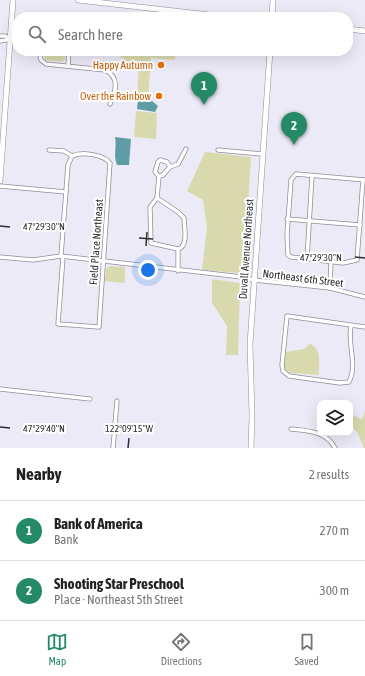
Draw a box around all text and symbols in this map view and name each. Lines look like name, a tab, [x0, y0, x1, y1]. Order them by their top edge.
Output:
search box	[12, 12, 353, 56]
icon: search	[26, 23, 48, 45]
text: Search here	[58, 26, 123, 43]
place label: Happy Autumn	[93, 59, 153, 71]
marker: Happy Autumn	[156, 60, 166, 70]
pin: 1	[191, 72, 217, 105]
place label: Over the Rainbow	[80, 90, 151, 102]
marker: Over the Rainbow	[154, 91, 164, 101]
pin: 2	[281, 112, 307, 145]
street label: Duvall Avenue Northeast	[237, 198, 255, 300]
street label: Field Place Northeast	[87, 199, 105, 285]
text: 47°29'30"N	[23, 221, 65, 232]
text: 47°29'30"N	[300, 252, 342, 263]
your location	[138, 260, 158, 280]
street label: Northeast 6th Street	[262, 267, 344, 289]
map controls	[317, 400, 353, 436]
button: layers	[317, 400, 353, 436]
text: 47°29'40"N	[23, 423, 65, 434]
text: 122°09'15"W	[105, 423, 154, 434]
text: Nearby	[16, 464, 62, 484]
text: 2 results	[309, 467, 349, 482]
text: Bank of America	[54, 515, 143, 532]
text: 1	[26, 523, 32, 538]
text: 270 m	[320, 523, 349, 538]
text: Bank	[54, 532, 78, 547]
text: Shooting Star Preschool	[54, 575, 184, 592]
text: 2	[26, 583, 32, 598]
text: 300 m	[320, 583, 349, 598]
text: Place · Northeast 5th Street	[54, 592, 183, 607]
tab: Map	[46, 631, 68, 667]
tab: Directions	[161, 631, 202, 667]
tab: Saved	[294, 631, 319, 667]

